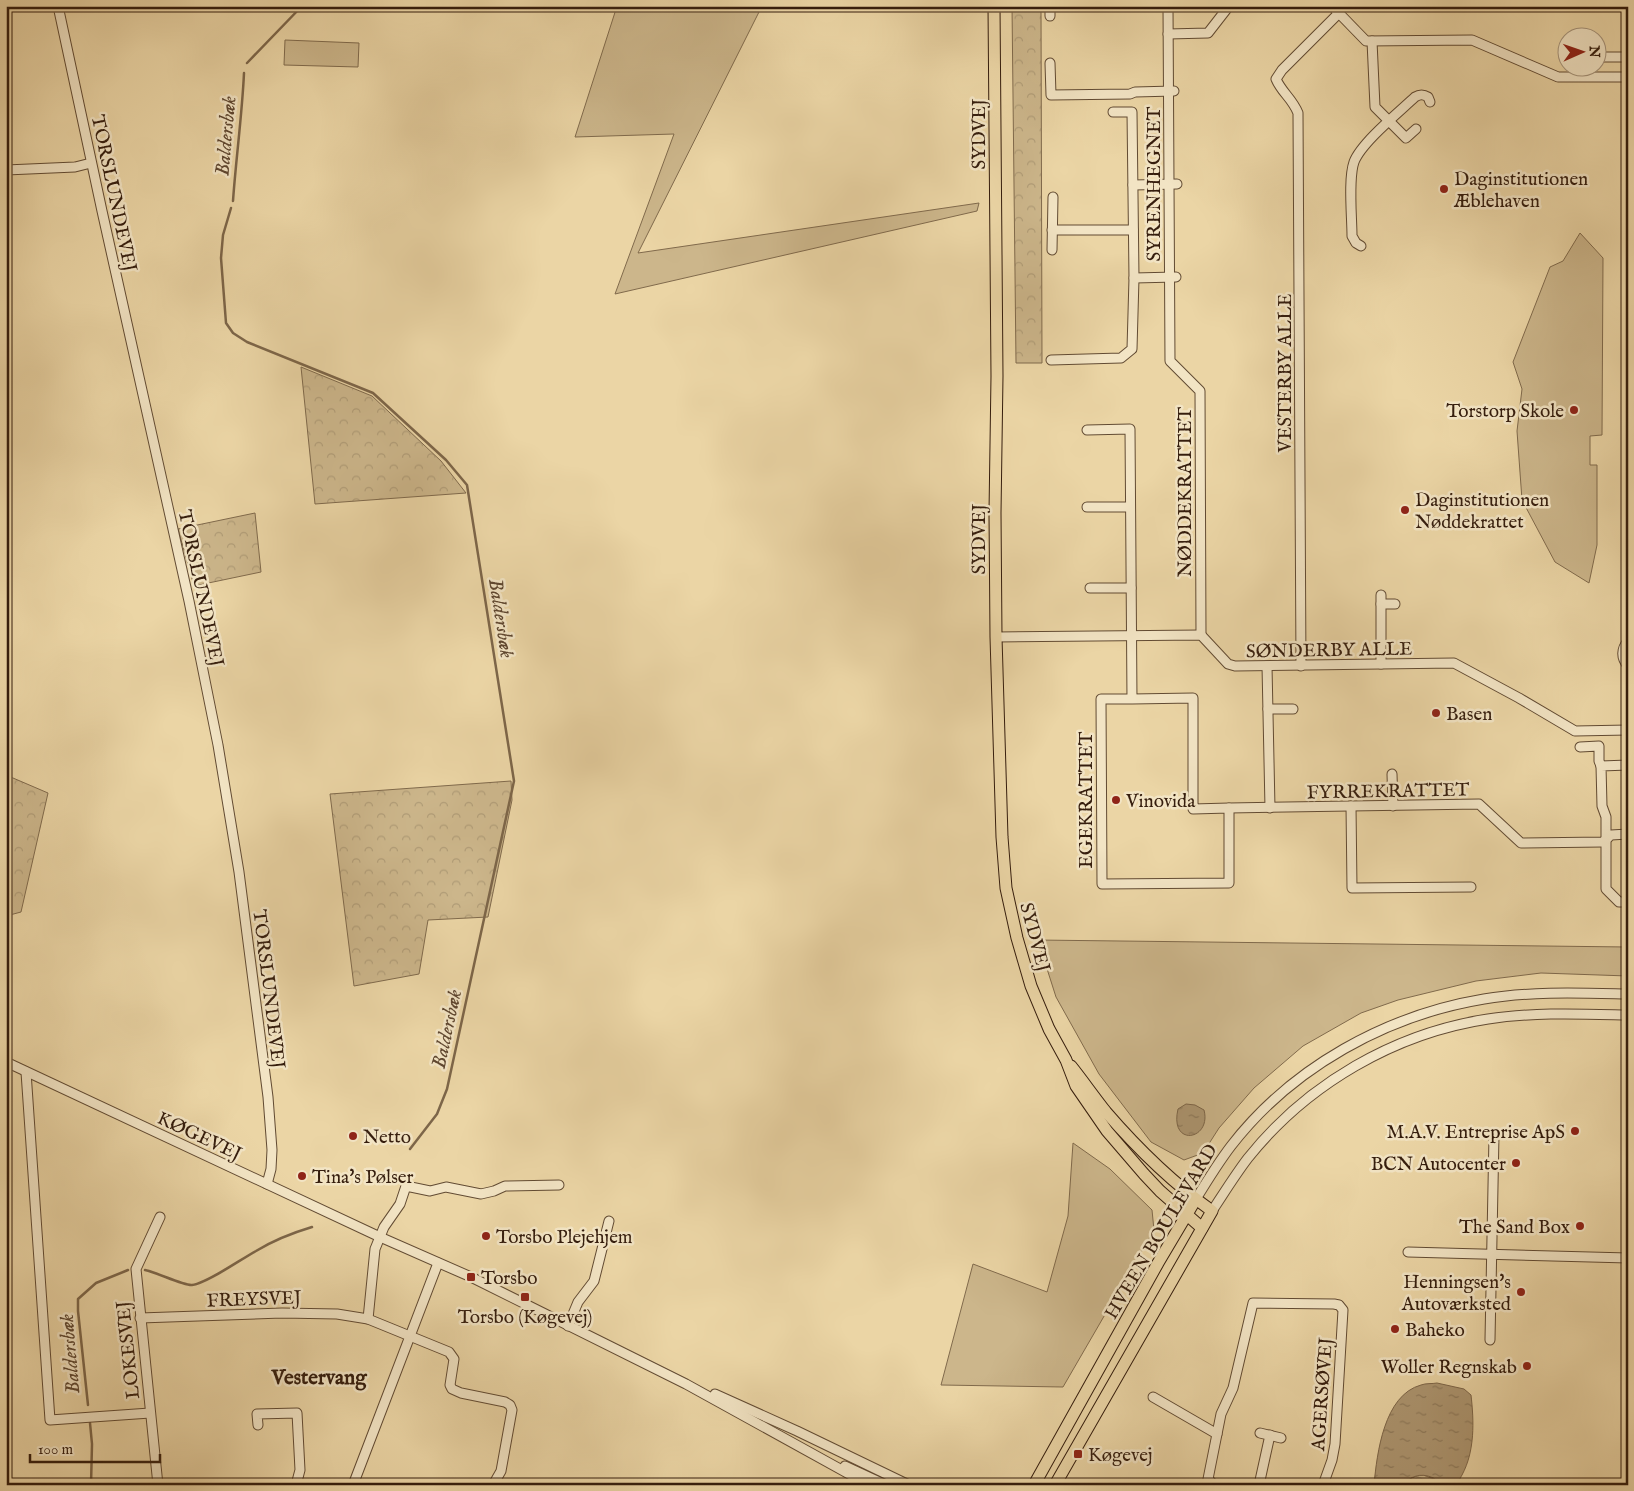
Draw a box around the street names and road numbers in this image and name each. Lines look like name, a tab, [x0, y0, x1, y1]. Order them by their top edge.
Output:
street label: SYDVEJ	[968, 98, 992, 170]
street label: SYRENHEGNET	[1143, 106, 1167, 261]
street label: TORSLUNDEVEJ	[85, 113, 141, 274]
street label: VESTERBY ALLE	[1274, 294, 1298, 453]
street label: NØDDEKRATTET	[1174, 407, 1198, 577]
street label: SYDVEJ	[968, 503, 992, 575]
street label: TORSLUNDEVEJ	[172, 508, 228, 669]
street label: SØNDERBY ALLE	[1246, 638, 1412, 664]
street label: EGEKRATTET	[1075, 731, 1099, 868]
street label: FYRREKRATTET	[1307, 779, 1470, 805]
street label: SYDVEJ	[1013, 900, 1055, 975]
street label: TORSLUNDEVEJ	[246, 908, 290, 1070]
street label: KØGEVEJ	[153, 1107, 245, 1167]
street label: HVEEN BOULEVARD	[1100, 1140, 1224, 1324]
street label: FREYSVEJ	[206, 1286, 302, 1314]
street label: LOKESVEJ	[112, 1299, 146, 1400]
street label: AGERSØVEJ	[1307, 1336, 1339, 1453]

